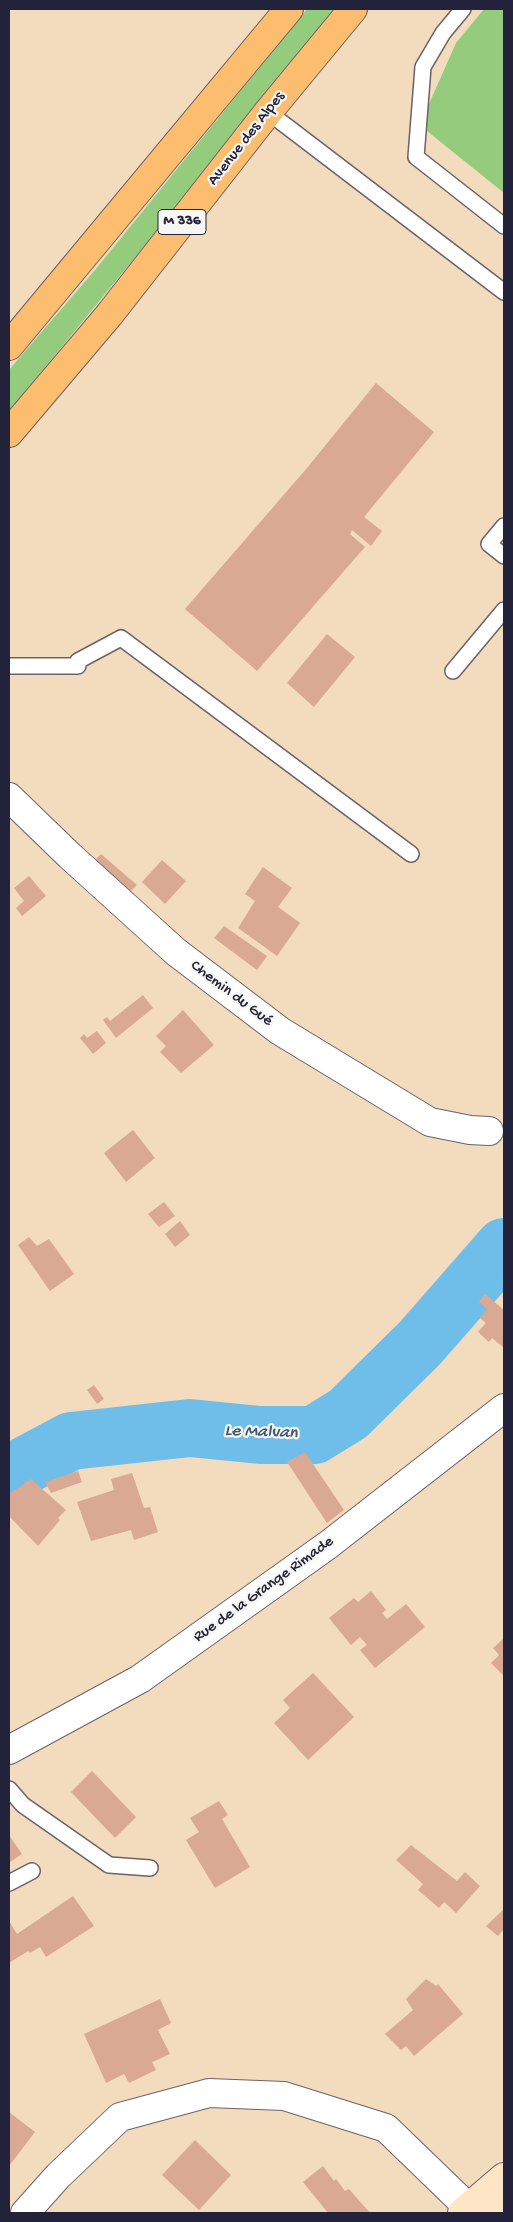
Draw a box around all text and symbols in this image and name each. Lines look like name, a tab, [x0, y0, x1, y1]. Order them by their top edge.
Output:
street label: Avenue des Alpes	[204, 88, 290, 190]
road number: M 336	[158, 210, 206, 234]
street label: Chemin du Gué	[186, 957, 276, 1031]
water label: Le Malvan	[224, 1421, 298, 1445]
street label: Rue de la Grange Rimade	[190, 1533, 338, 1647]

